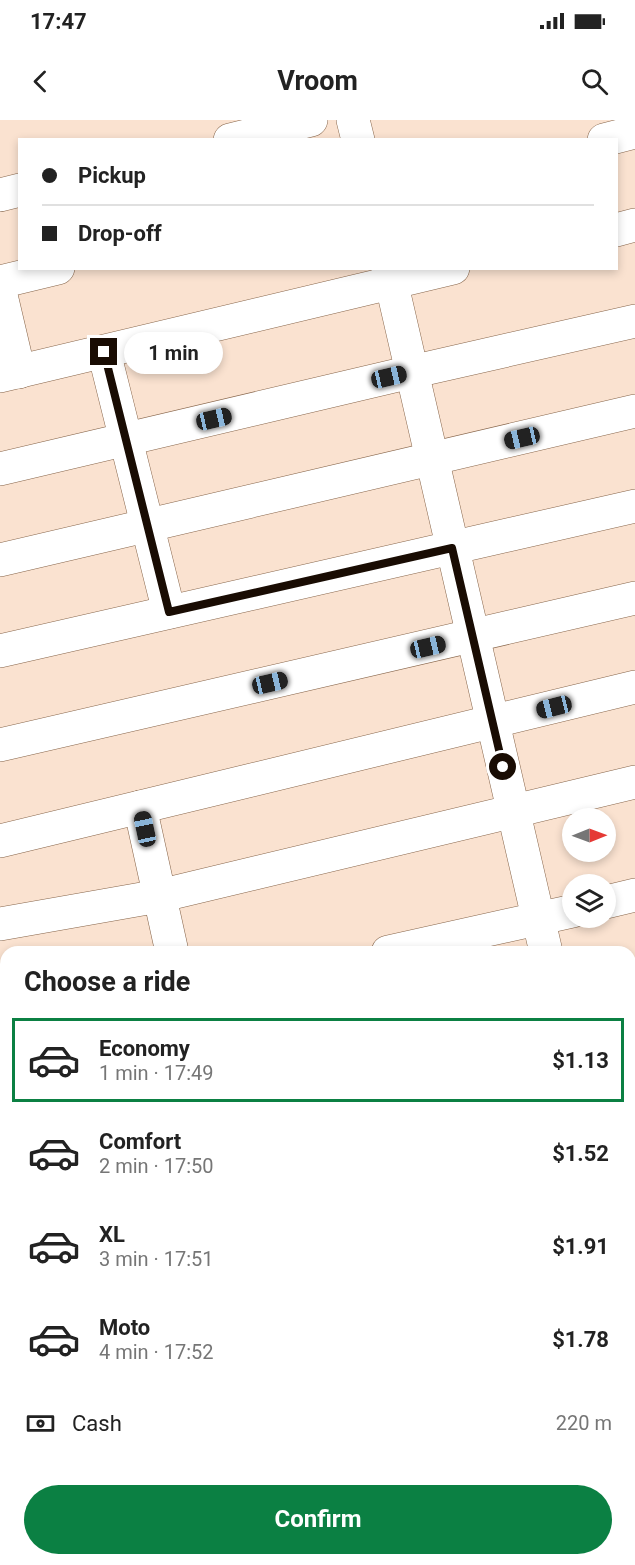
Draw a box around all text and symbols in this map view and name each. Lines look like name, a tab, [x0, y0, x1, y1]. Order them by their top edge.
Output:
text: 17:47	[30, 9, 87, 34]
icon: back	[24, 65, 57, 98]
text: Vroom	[277, 65, 358, 97]
icon: search	[578, 65, 611, 98]
text: Pickup	[78, 163, 146, 188]
text: Drop-off	[78, 221, 162, 246]
callout: 1 min	[125, 331, 224, 373]
route end	[90, 338, 117, 365]
text: 1 min	[148, 341, 199, 365]
car	[369, 364, 409, 390]
car	[194, 406, 234, 432]
car	[502, 425, 542, 451]
car	[408, 634, 448, 660]
car	[250, 670, 290, 696]
car	[534, 694, 574, 720]
route start	[489, 753, 516, 780]
north arrow	[562, 808, 616, 862]
map controls	[562, 808, 616, 928]
car	[132, 810, 158, 848]
button: layers	[562, 874, 616, 928]
text: Choose a ride	[24, 966, 190, 998]
icon: car	[27, 1033, 81, 1087]
text: Economy	[99, 1036, 190, 1061]
text: $1.13	[552, 1048, 609, 1073]
text: 1 min · 17:49	[99, 1061, 214, 1085]
icon: car	[27, 1126, 81, 1180]
text: Comfort	[99, 1129, 181, 1154]
text: $1.52	[552, 1141, 609, 1166]
text: 2 min · 17:50	[99, 1154, 214, 1178]
icon: car	[27, 1219, 81, 1273]
text: XL	[99, 1222, 125, 1247]
text: $1.91	[552, 1234, 609, 1259]
text: 3 min · 17:51	[99, 1247, 214, 1271]
icon: car	[27, 1312, 81, 1366]
text: Moto	[99, 1315, 150, 1340]
text: $1.78	[552, 1327, 609, 1352]
text: 4 min · 17:52	[99, 1340, 214, 1364]
icon: cash	[24, 1407, 57, 1440]
text: Cash	[72, 1411, 122, 1436]
text: 220 m	[556, 1411, 612, 1435]
button: Confirm	[24, 1485, 612, 1554]

